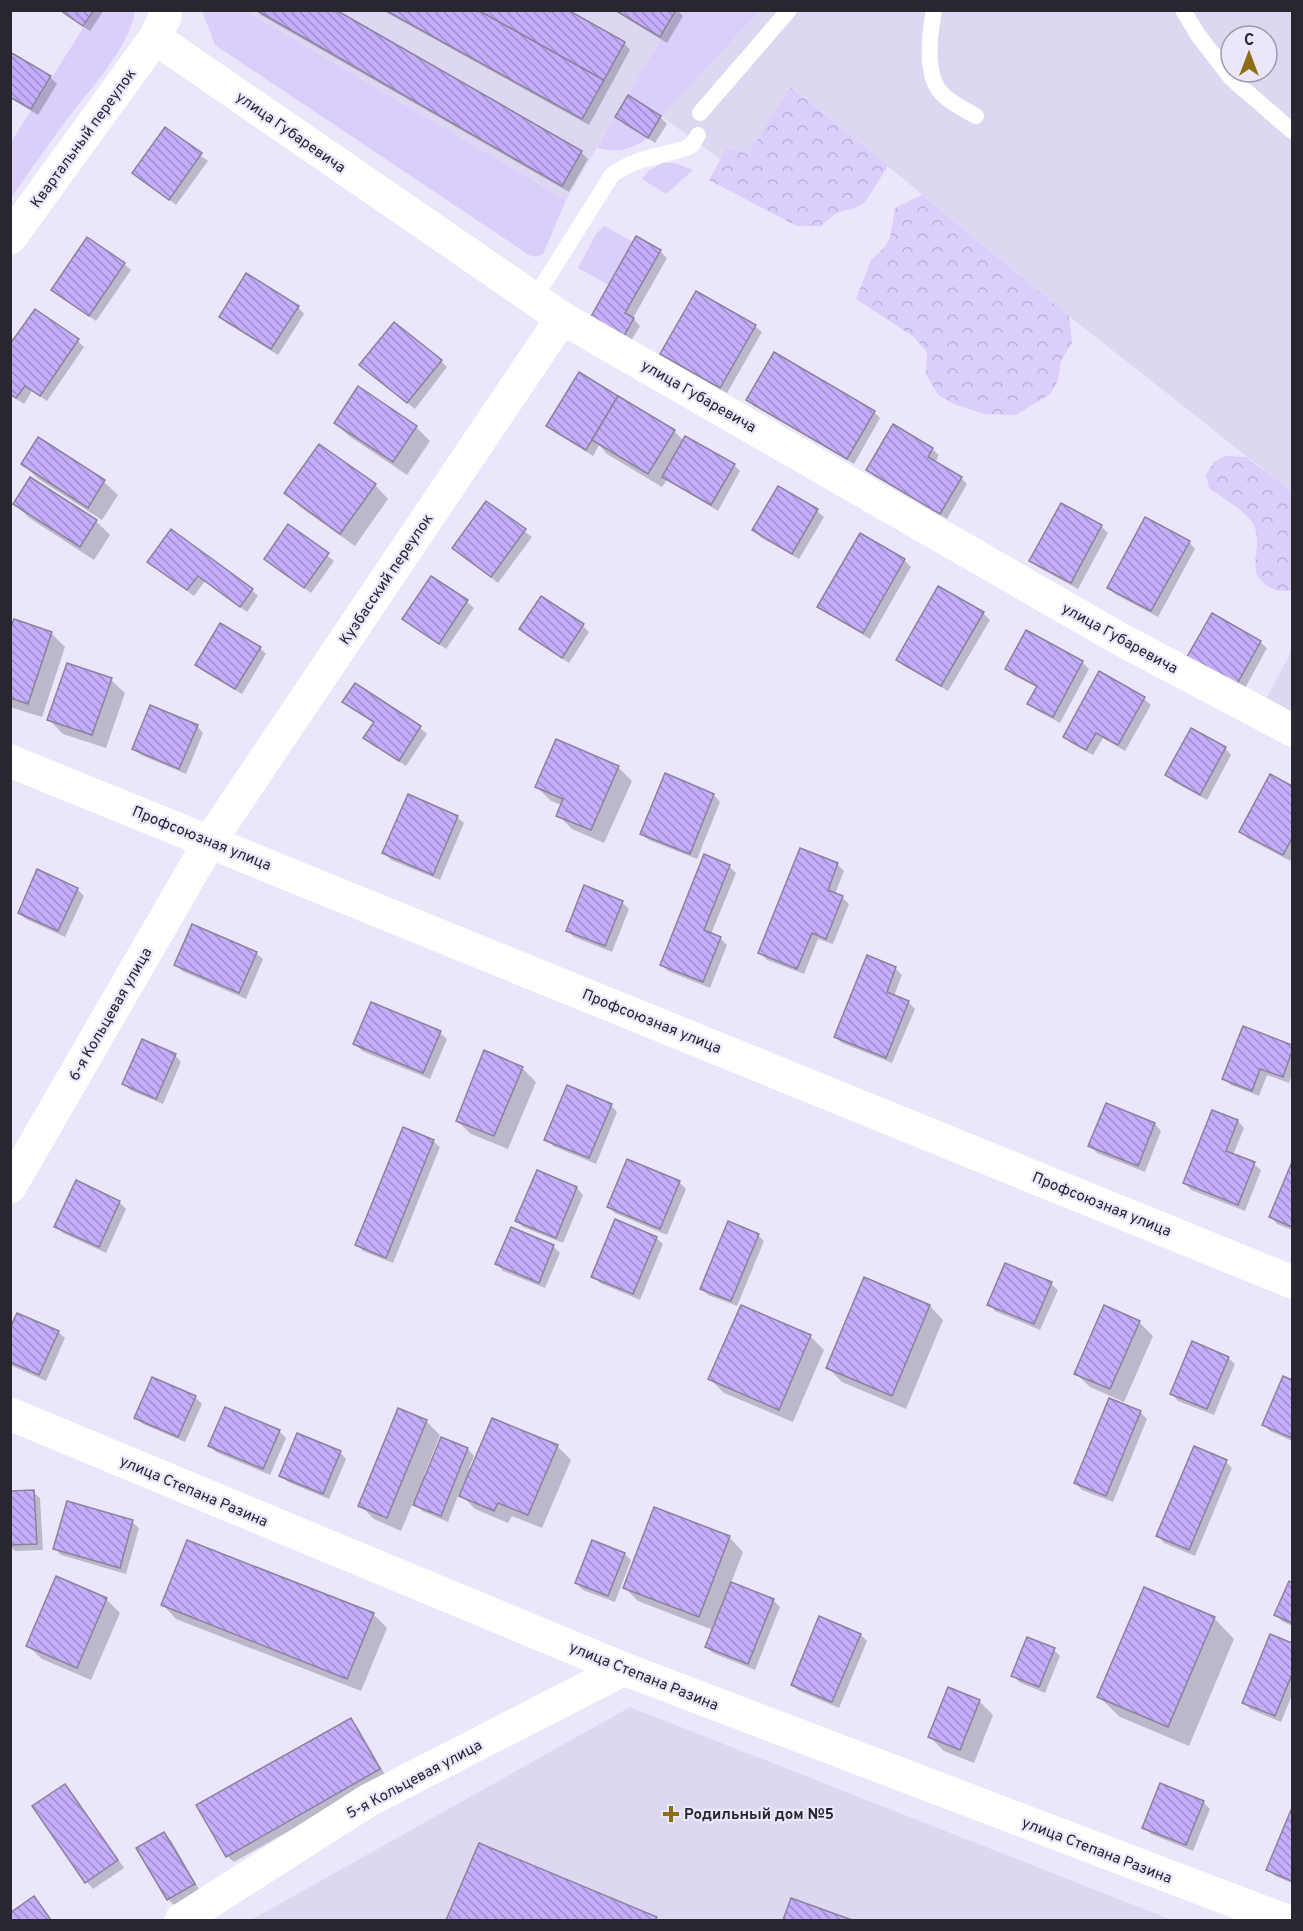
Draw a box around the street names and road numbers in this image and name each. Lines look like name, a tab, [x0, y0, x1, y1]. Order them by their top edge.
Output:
street label: Квартальный переулок	[27, 65, 141, 212]
street label: улица Губаревича	[232, 88, 349, 178]
street label: улица Губаревича	[637, 357, 759, 438]
street label: Кузбасский переулок	[336, 511, 438, 649]
street label: улица Губаревича	[1058, 600, 1181, 679]
street label: Профсоюзная улица	[129, 803, 274, 876]
street label: 6-я Кольцевая улица	[65, 945, 157, 1085]
street label: Профсоюзная улица	[579, 986, 724, 1059]
street label: Профсоюзная улица	[1029, 1169, 1174, 1242]
street label: улица Степана Разина	[116, 1453, 270, 1532]
street label: улица Степана Разина	[566, 1639, 721, 1716]
street label: 5-я Кольцевая улица	[344, 1736, 486, 1824]
street label: улица Степана Разина	[1019, 1814, 1174, 1889]

